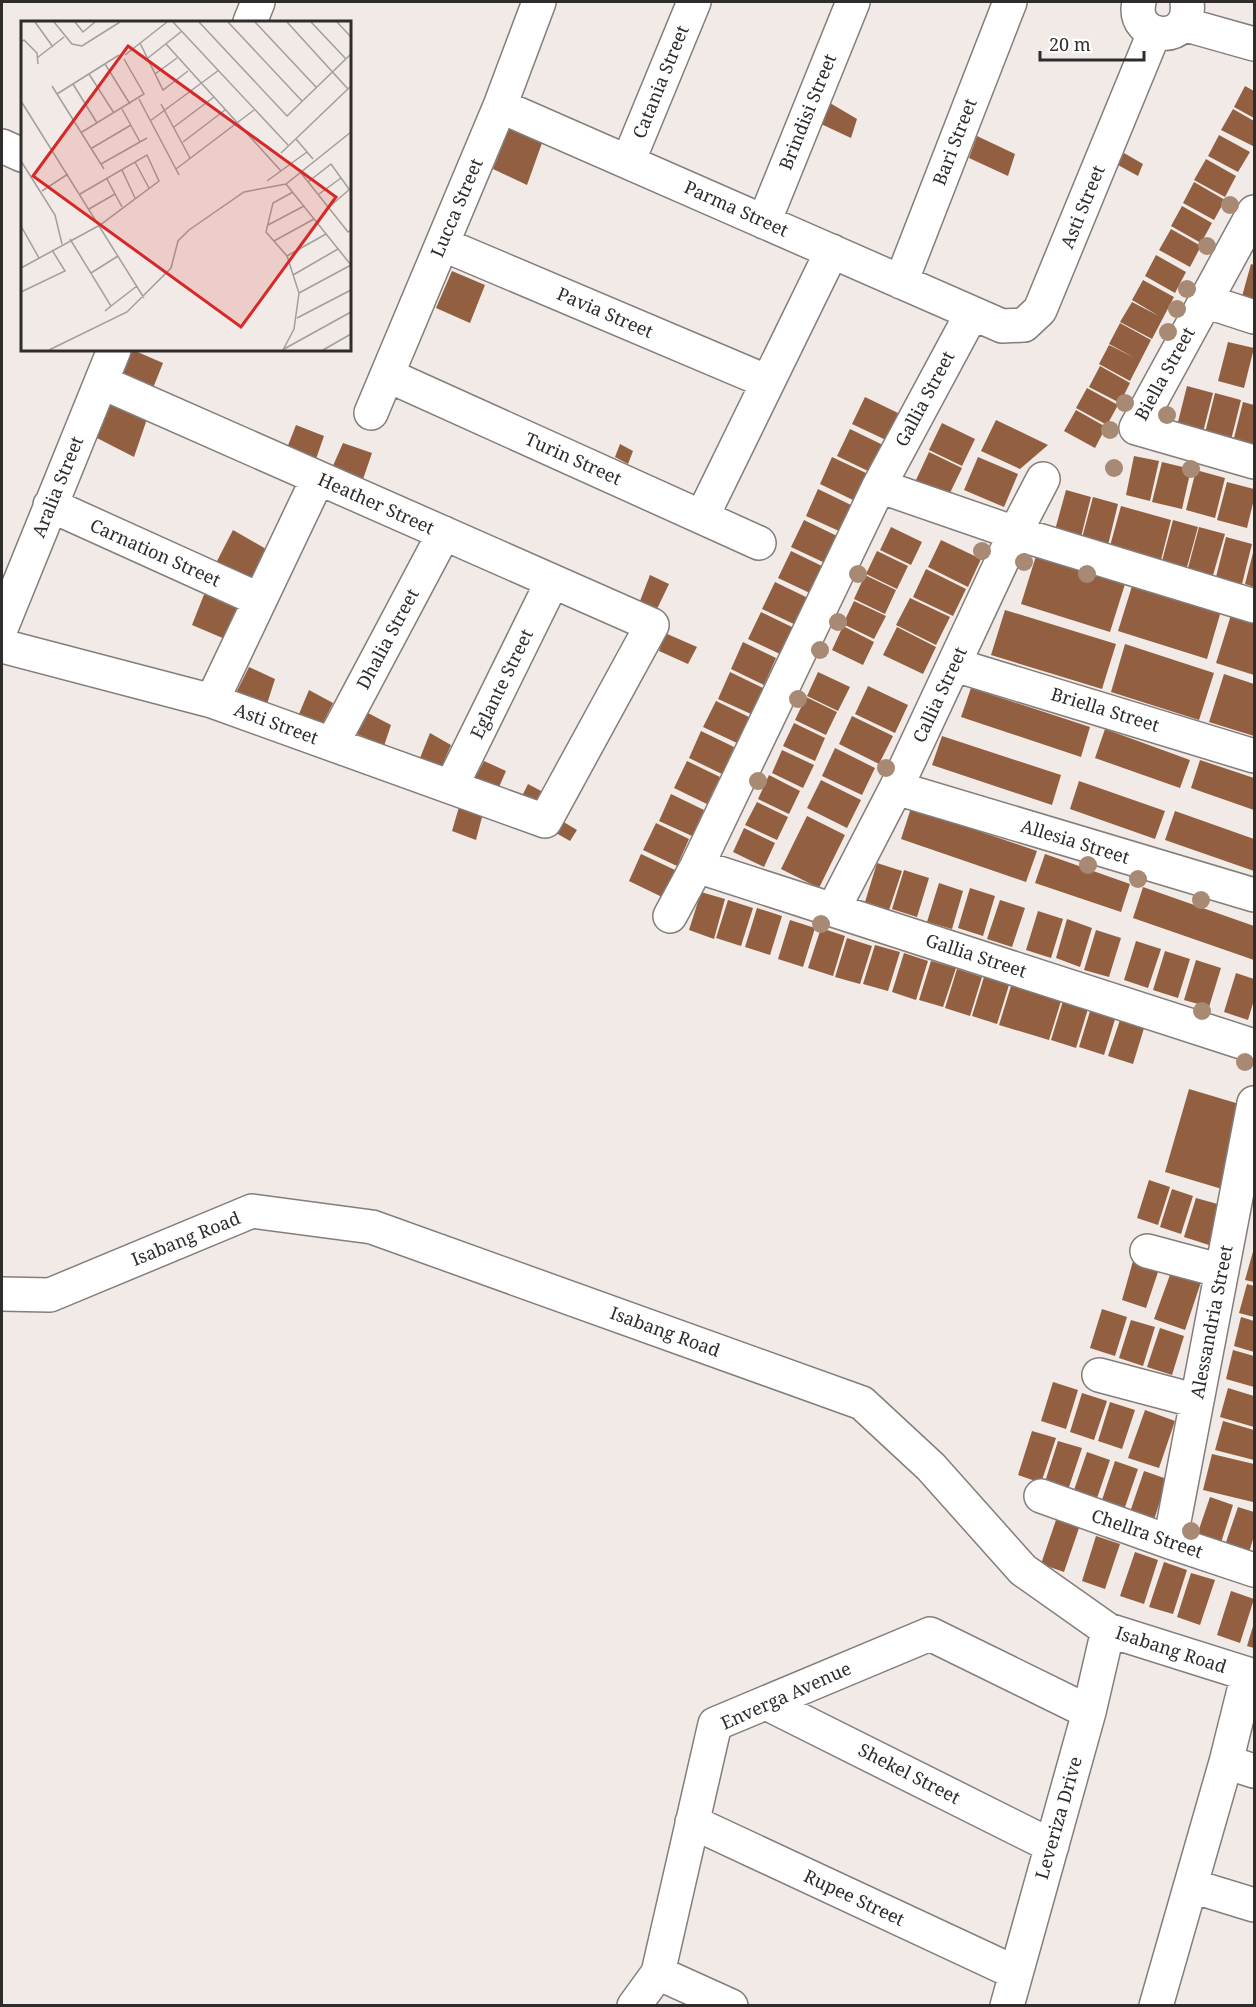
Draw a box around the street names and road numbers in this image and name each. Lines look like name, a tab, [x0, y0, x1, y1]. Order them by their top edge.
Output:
street label: Catania Street	[626, 21, 694, 142]
street label: Brindisi Street	[773, 50, 841, 173]
street label: Bari Street	[927, 95, 982, 188]
street label: Lucca Street	[424, 154, 488, 261]
street label: Asti Street	[1055, 161, 1110, 252]
street label: Parma Street	[681, 174, 792, 242]
street label: Pavia Street	[554, 281, 657, 343]
street label: Biella Street	[1129, 323, 1200, 425]
street label: Gallia Street	[889, 347, 959, 450]
street label: Turin Street	[521, 426, 625, 490]
street label: Aralia Street	[26, 432, 88, 541]
street label: Heather Street	[315, 467, 438, 539]
street label: Carnation Street	[86, 513, 224, 592]
street label: Dhalia Street	[350, 584, 424, 693]
street label: Eglante Street	[464, 625, 538, 742]
street label: Callia Street	[906, 643, 972, 746]
street label: Briella Street	[1048, 681, 1162, 737]
street label: Asti Street	[231, 697, 322, 749]
street label: Allesia Street	[1018, 813, 1133, 869]
street label: Gallia Street	[923, 927, 1030, 983]
street label: Isabang Road	[128, 1205, 244, 1271]
street label: Alessandria Street	[1184, 1243, 1238, 1401]
street label: Isabang Road	[607, 1300, 724, 1362]
street label: Chellra Street	[1088, 1503, 1206, 1563]
street label: Isabang Road	[1113, 1620, 1230, 1678]
street label: Enverga Avenue	[717, 1656, 855, 1735]
street label: Shekel Street	[854, 1737, 964, 1809]
street label: Leveriza Drive	[1029, 1754, 1087, 1882]
street label: Rupee Street	[800, 1863, 909, 1931]

